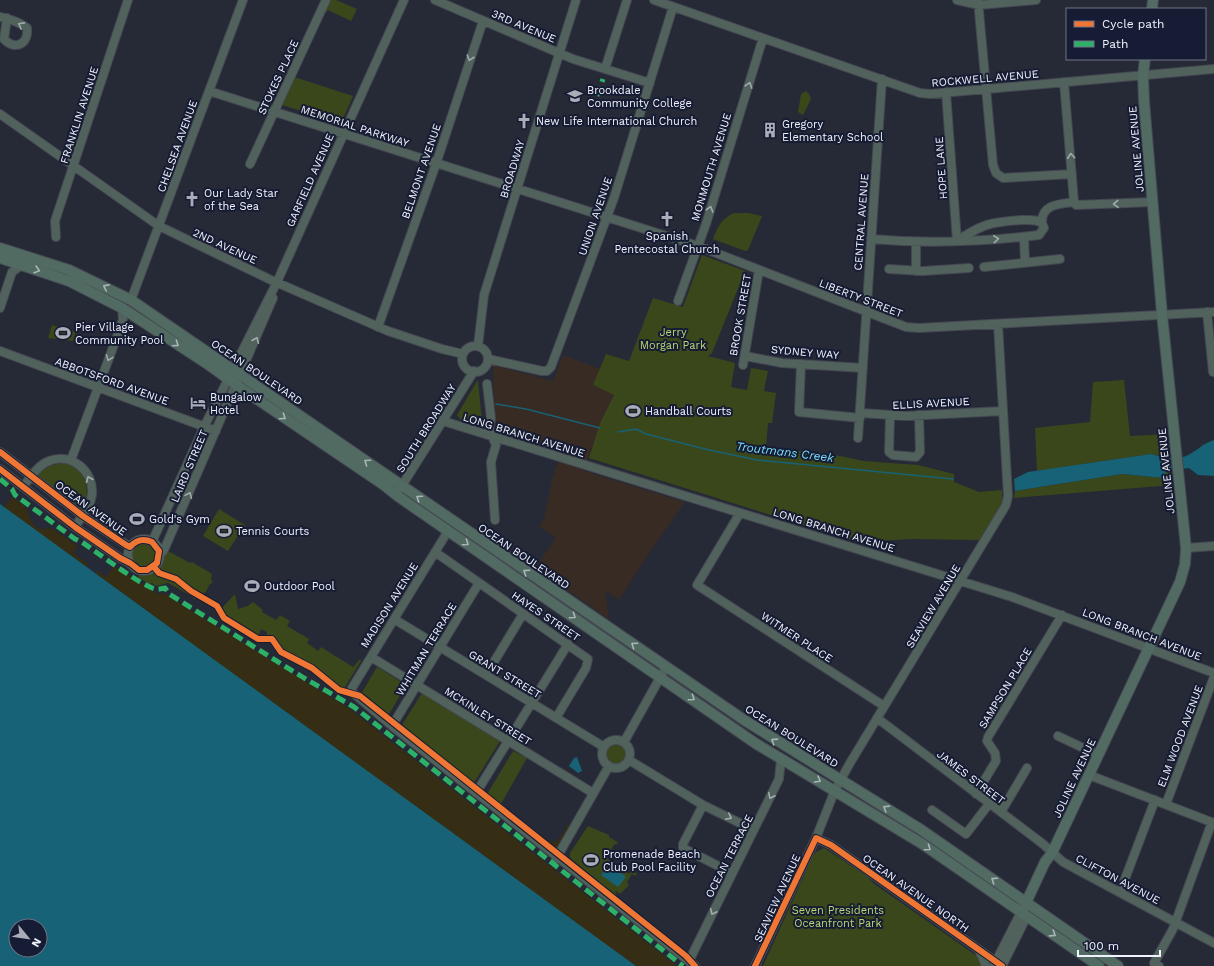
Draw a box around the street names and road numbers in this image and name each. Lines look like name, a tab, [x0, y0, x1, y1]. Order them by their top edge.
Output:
street label: 3RD AVENUE	[490, 7, 558, 46]
street label: STOKES PLACE	[255, 38, 302, 117]
street label: FRANKLIN AVENUE	[58, 65, 101, 165]
street label: ROCKWELL AVENUE	[931, 67, 1039, 90]
street label: CHELSEA AVENUE	[155, 98, 200, 194]
street label: MEMORIAL PARKWAY	[299, 103, 411, 150]
street label: JOLINE AVENUE	[1126, 105, 1147, 193]
street label: MONMOUTH AVENUE	[689, 111, 734, 223]
street label: BELMONT AVENUE	[399, 122, 444, 220]
street label: GARFIELD AVENUE	[284, 131, 337, 229]
street label: HOPE LANE	[933, 136, 950, 200]
street label: BROADWAY	[497, 138, 528, 200]
street label: CENTRAL AVENUE	[852, 173, 871, 271]
street label: UNION AVENUE	[576, 175, 615, 257]
street label: 2ND AVENUE	[191, 226, 259, 267]
street label: BROOK STREET	[727, 273, 754, 357]
street label: LIBERTY STREET	[817, 277, 905, 321]
street label: OCEAN BOULEVARD	[208, 337, 305, 408]
street label: SYDNEY WAY	[770, 343, 840, 362]
street label: ABBOTSFORD AVENUE	[53, 355, 170, 408]
street label: SOUTH BROADWAY	[394, 381, 459, 475]
street label: ELLIS AVENUE	[892, 395, 970, 412]
street label: LONG BRANCH AVENUE	[461, 411, 586, 460]
street label: JOLINE AVENUE	[1156, 427, 1177, 515]
street label: LAIRD STREET	[168, 428, 211, 504]
street label: OCEAN AVENUE	[52, 478, 129, 539]
street label: LONG BRANCH AVENUE	[771, 506, 896, 555]
street label: OCEAN BOULEVARD	[475, 521, 572, 592]
street label: MADISON AVENUE	[358, 560, 421, 650]
street label: SEAVIEW AVENUE	[903, 562, 964, 650]
street label: HAYES STREET	[509, 589, 583, 644]
street label: WHITMAN TERRACE	[393, 600, 459, 698]
street label: LONG BRANCH AVENUE	[1080, 606, 1203, 663]
street label: WITMER PLACE	[758, 609, 835, 665]
street label: SAMPSON PLACE	[976, 645, 1035, 731]
street label: GRANT STREET	[466, 648, 544, 701]
street label: ELM WOOD AVENUE	[1155, 683, 1206, 789]
street label: MCKINLEY STREET	[442, 684, 534, 749]
street label: OCEAN BOULEVARD	[743, 702, 841, 770]
street label: JOLINE AVENUE	[1050, 736, 1099, 820]
street label: JAMES STREET	[934, 748, 1008, 807]
street label: OCEAN TERRACE	[703, 813, 756, 900]
street label: SEAVIEW AVENUE	[751, 852, 803, 944]
street label: OCEAN AVENUE NORTH	[860, 852, 971, 935]
street label: CLIFTON AVENUE	[1073, 852, 1162, 907]

